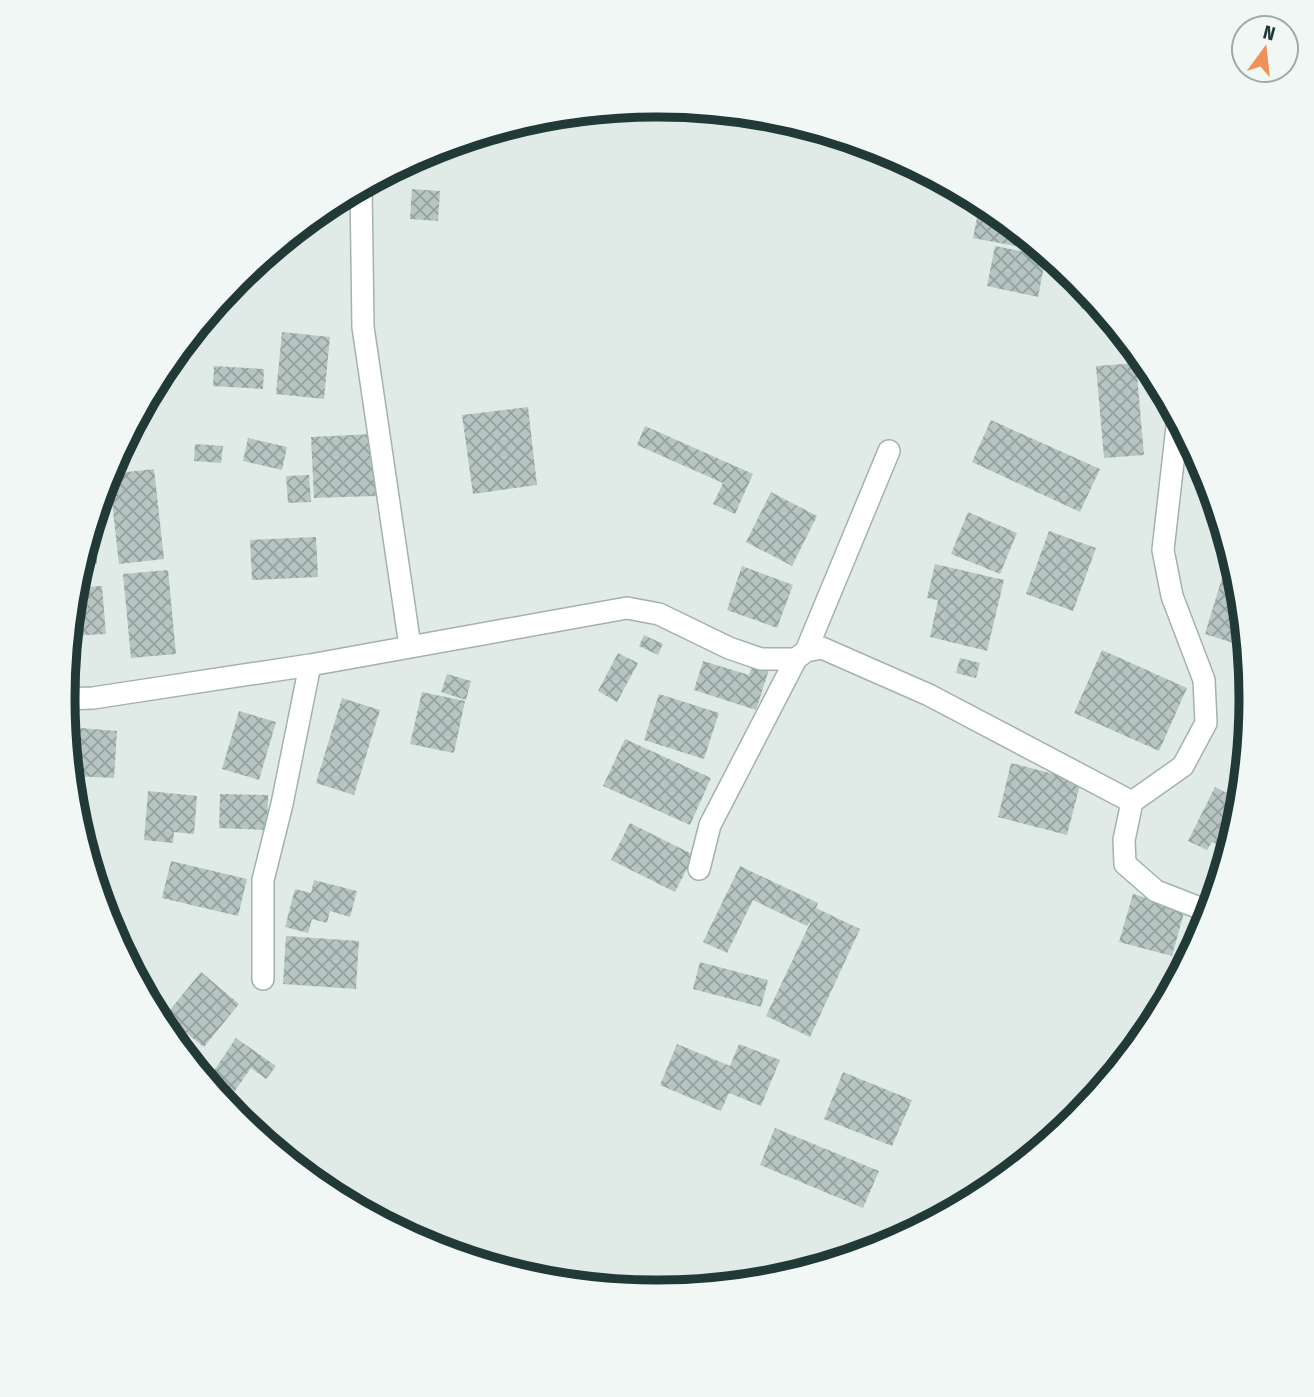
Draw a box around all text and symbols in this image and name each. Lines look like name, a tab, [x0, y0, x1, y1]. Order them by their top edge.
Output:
north arrow	[1230, 14, 1300, 84]
text: N	[1261, 20, 1278, 46]

